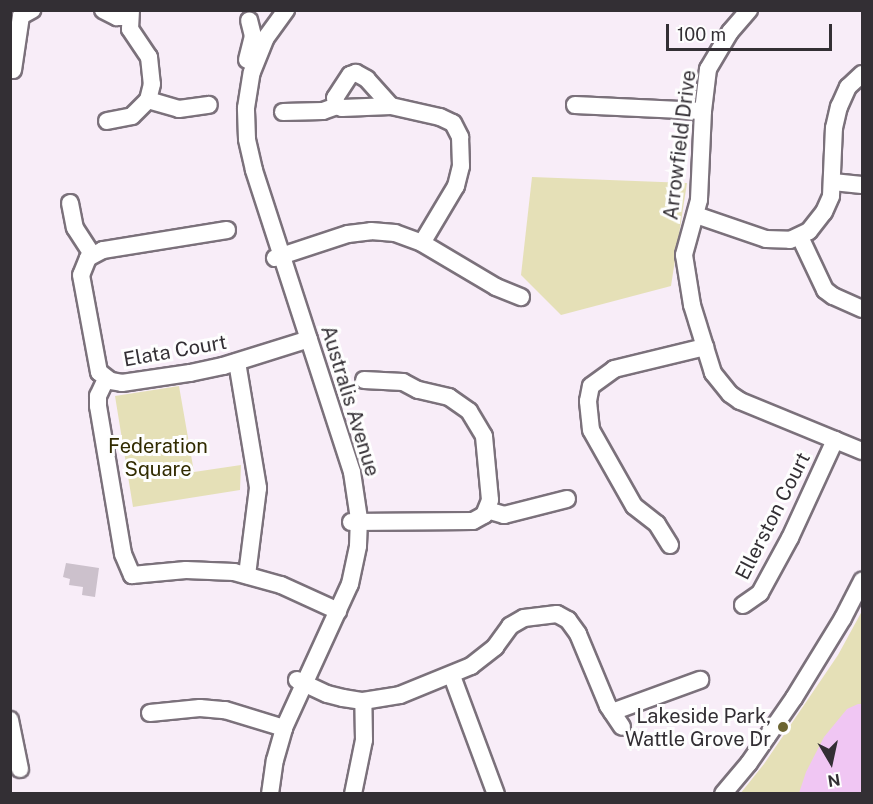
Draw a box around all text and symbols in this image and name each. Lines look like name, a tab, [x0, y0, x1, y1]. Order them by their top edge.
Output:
scale bar	[669, 12, 836, 50]
text: 100 m	[677, 24, 726, 45]
street label: Arrowfield Drive	[659, 69, 701, 221]
street label: Australis Avenue	[316, 323, 384, 479]
street label: Elata Court	[121, 330, 229, 372]
park label: Federation Square	[108, 435, 208, 482]
street label: Ellerston Court	[731, 448, 815, 584]
place label: Lakeside Park, Wattle Grove Dr	[625, 704, 771, 751]
marker: Lakeside Park, Wattle Grove Dr	[776, 720, 790, 734]
north arrow	[801, 732, 861, 792]
text: N	[826, 770, 842, 791]

